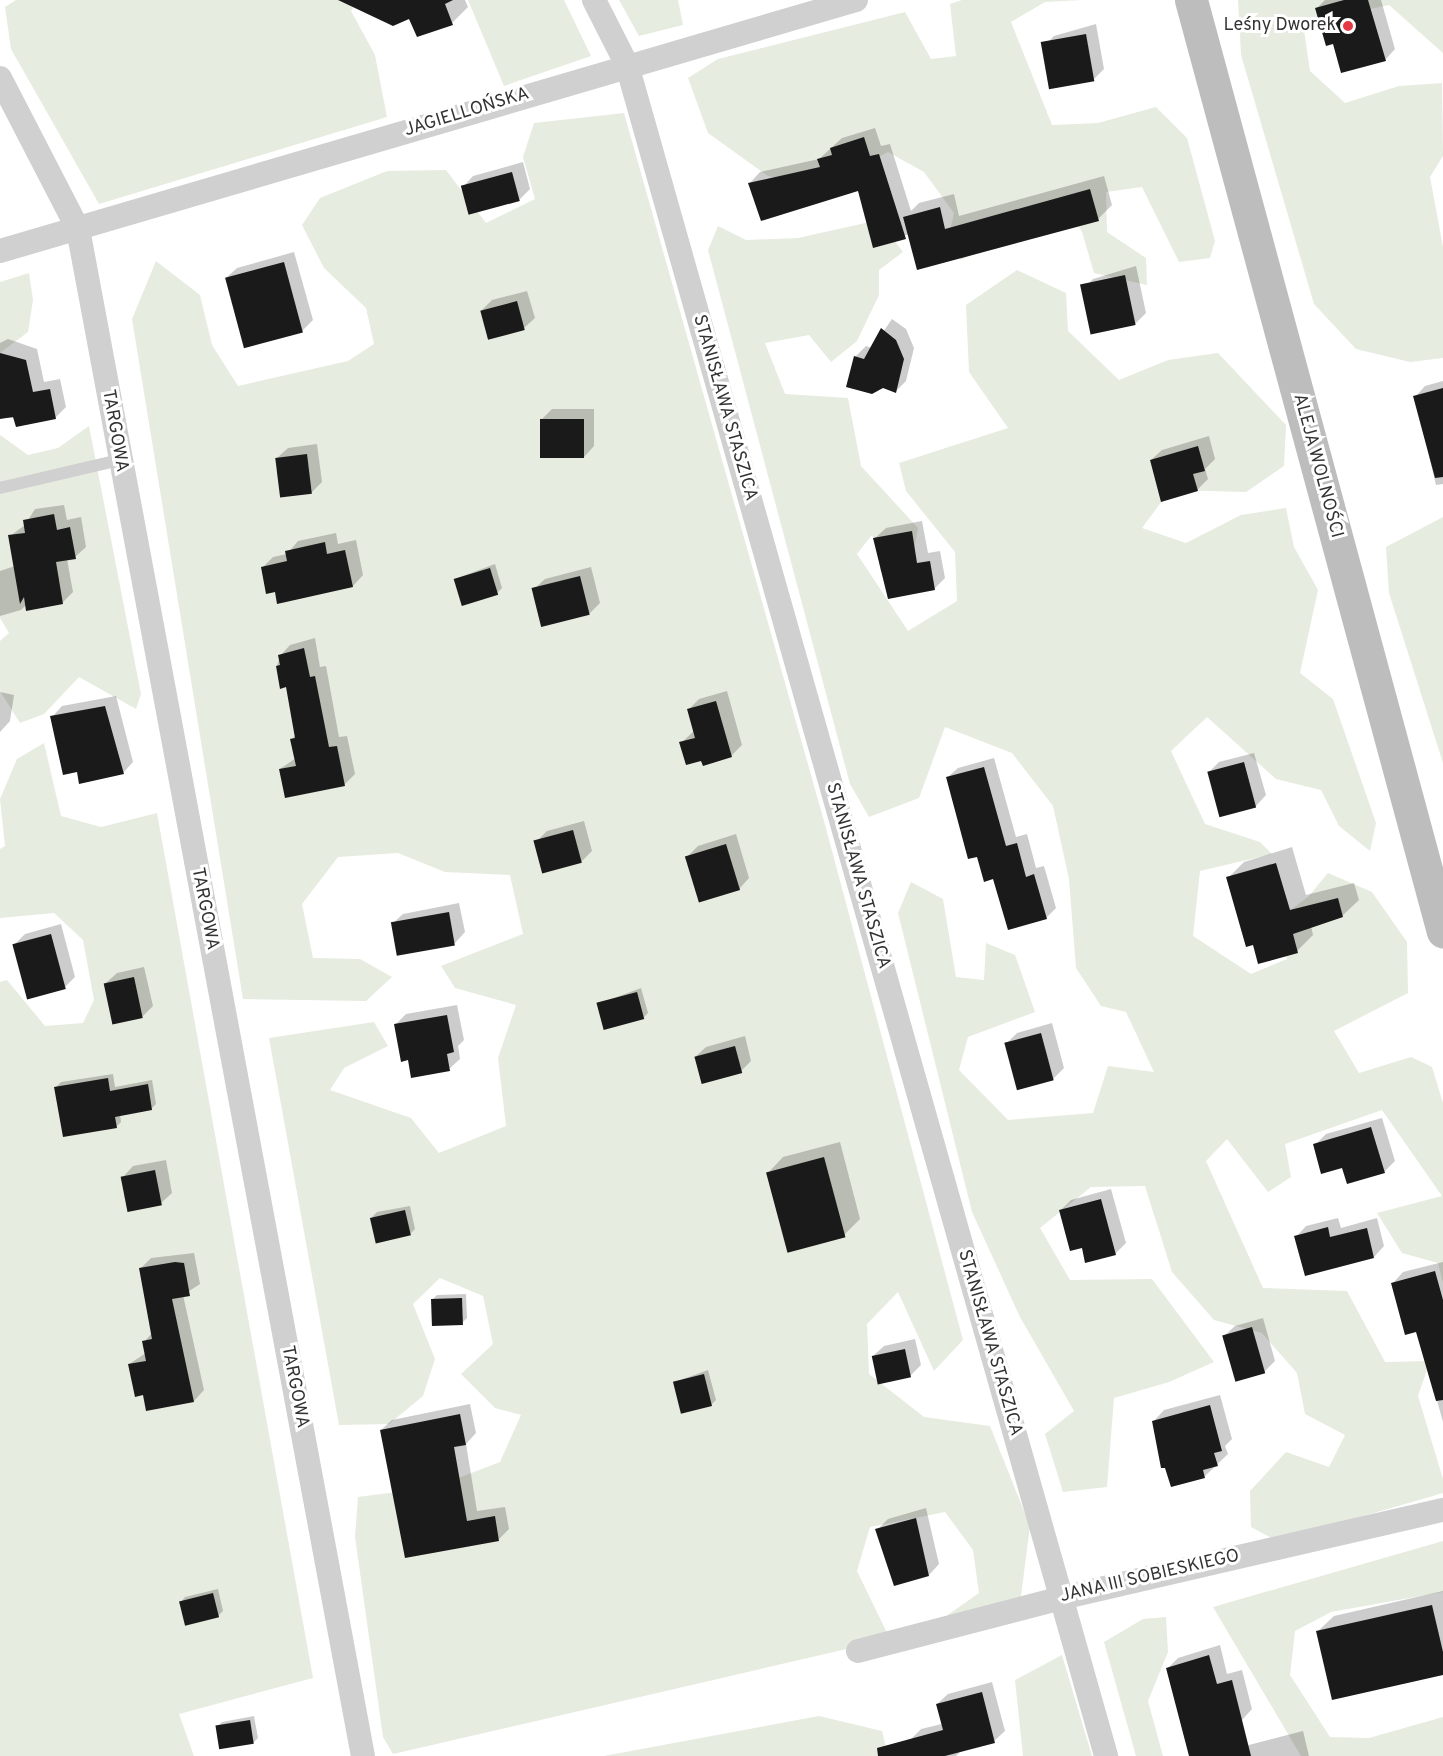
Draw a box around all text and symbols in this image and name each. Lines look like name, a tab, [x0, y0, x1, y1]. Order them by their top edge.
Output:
place label: Leśny Dworek	[1223, 15, 1336, 37]
marker: Leśny Dworek	[1341, 19, 1355, 33]
street label: JAGIELLOŃSKA	[402, 84, 532, 142]
street label: STANISŁAWA STASZICA	[687, 312, 761, 504]
street label: TARGOWA	[96, 388, 132, 474]
street label: ALEJA WOLNOŚCI	[1287, 391, 1347, 541]
street label: STANISŁAWA STASZICA	[820, 780, 894, 972]
street label: TARGOWA	[185, 866, 223, 952]
street label: STANISŁAWA STASZICA	[952, 1247, 1026, 1439]
street label: TARGOWA	[275, 1344, 313, 1430]
street label: JANA III SOBIESKIEGO	[1058, 1546, 1242, 1608]

